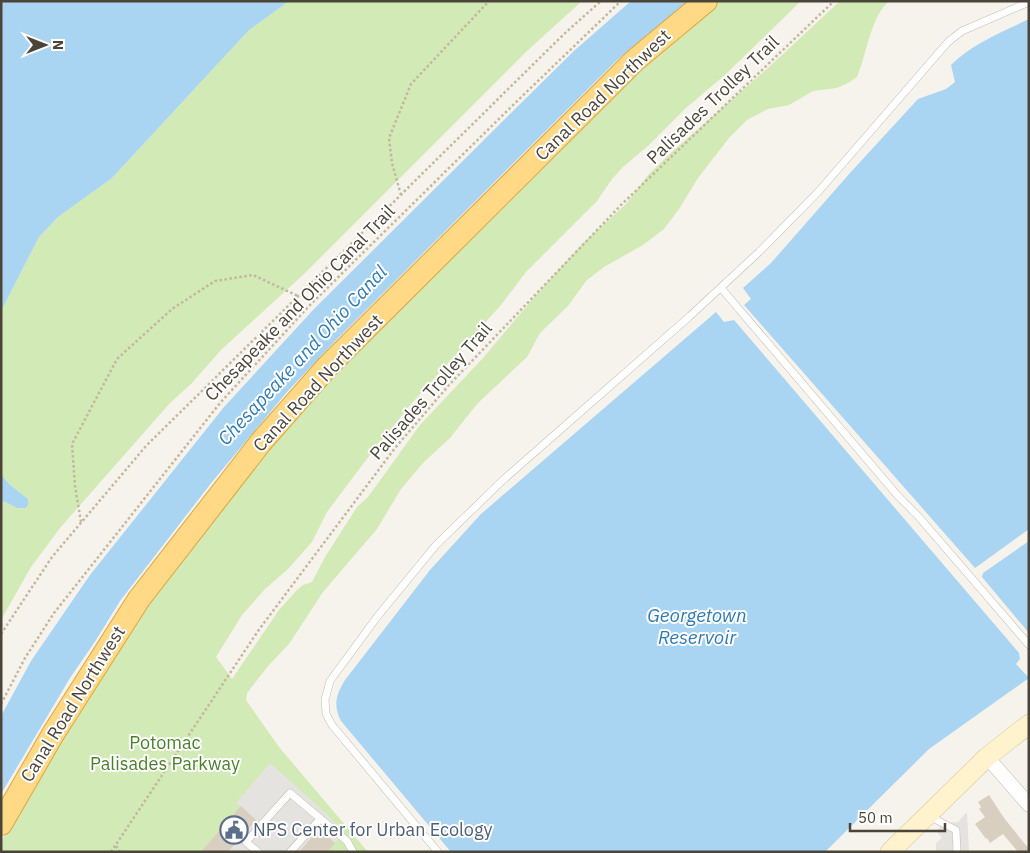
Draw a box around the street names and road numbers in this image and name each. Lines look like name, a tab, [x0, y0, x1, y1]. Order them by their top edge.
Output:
street label: Canal Road Northwest	[530, 24, 675, 165]
street label: Palisades Trolley Trail	[642, 30, 784, 169]
street label: Chesapeake and Ohio Canal Trail	[201, 201, 399, 405]
street label: Canal Road Northwest	[248, 309, 387, 456]
street label: Palisades Trolley Trail	[364, 317, 497, 464]
street label: Canal Road Northwest	[15, 621, 130, 786]

